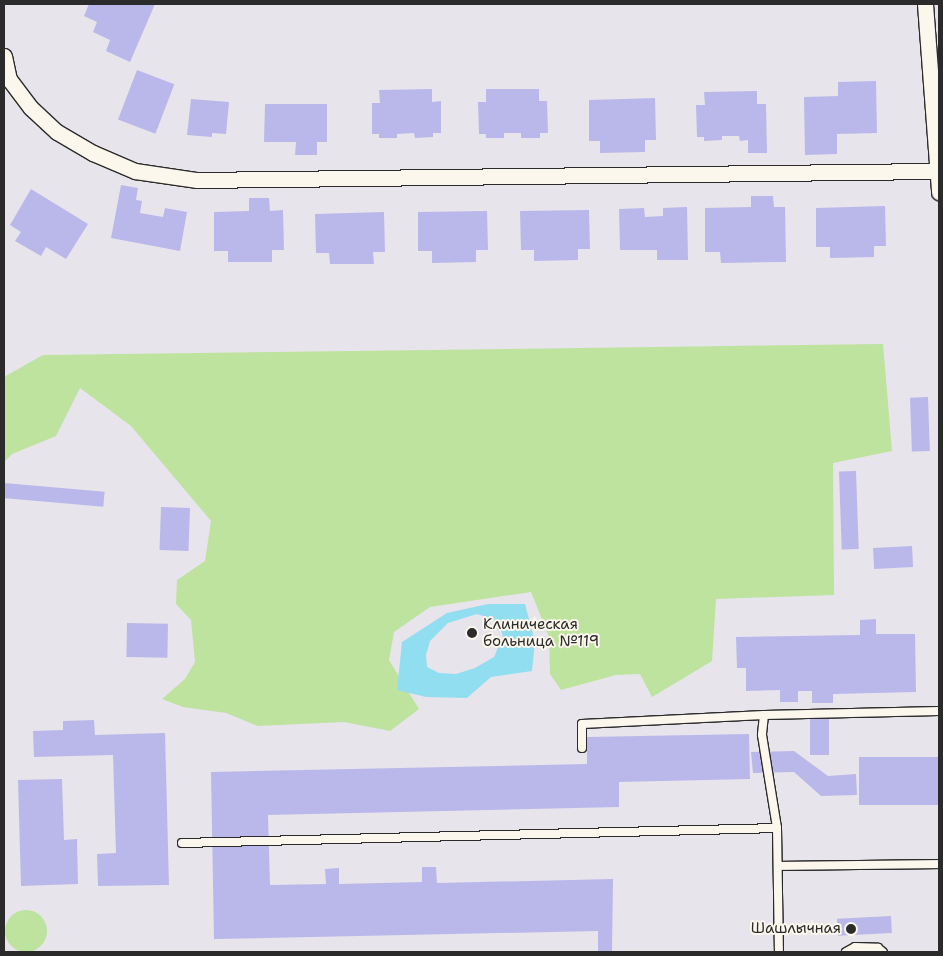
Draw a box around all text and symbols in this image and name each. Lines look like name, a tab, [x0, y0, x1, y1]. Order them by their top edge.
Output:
place label: Клиническая больница №119	[483, 615, 599, 650]
marker: Клиническая больница №119	[465, 626, 479, 640]
place label: Шашлычная	[751, 920, 841, 938]
marker: Шашлычная	[845, 923, 857, 935]

